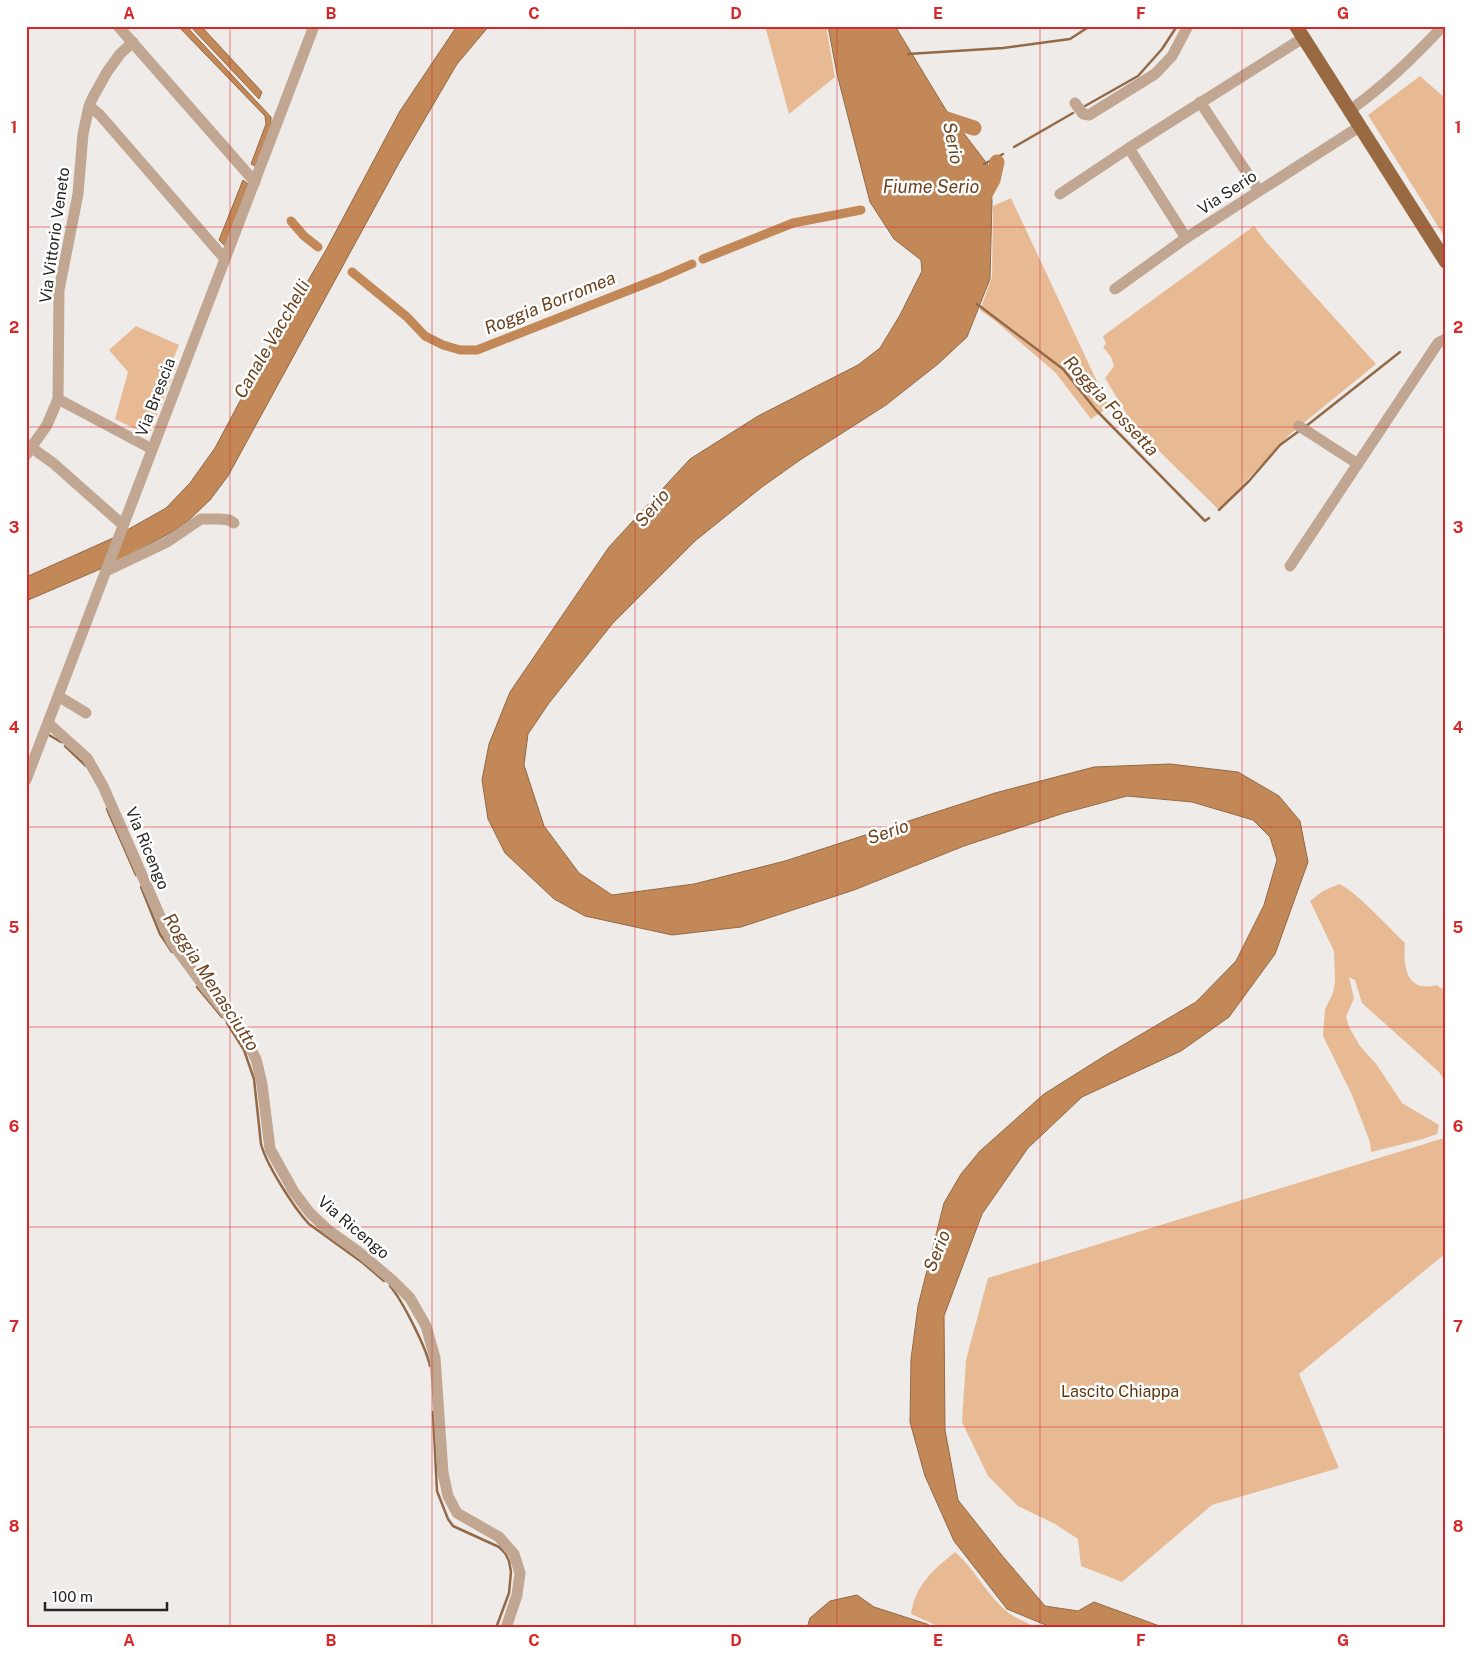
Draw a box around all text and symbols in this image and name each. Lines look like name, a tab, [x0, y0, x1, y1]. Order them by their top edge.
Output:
text: A	[123, 4, 135, 23]
text: B	[326, 4, 337, 23]
text: C	[528, 4, 540, 23]
text: D	[730, 4, 742, 23]
text: E	[933, 4, 943, 23]
text: F	[1136, 4, 1146, 23]
text: G	[1337, 4, 1349, 23]
text: 1	[11, 118, 17, 137]
text: 1	[1455, 118, 1461, 137]
water label: Serio	[939, 120, 968, 166]
street label: Via Vittorio Veneto	[36, 166, 73, 304]
street label: Via Serio	[1194, 166, 1260, 219]
water label: Fiume Serio	[883, 176, 979, 197]
water label: Roggia Borromea	[481, 267, 618, 338]
water label: Canale Vacchelli	[229, 275, 314, 402]
text: 2	[9, 318, 19, 337]
text: 2	[1453, 318, 1463, 337]
water label: Roggia Fossetta	[1060, 351, 1163, 460]
street label: Via Brescia	[132, 355, 179, 439]
water label: Serio	[630, 484, 673, 531]
text: 3	[9, 518, 19, 537]
text: 3	[1453, 518, 1463, 537]
text: 4	[9, 718, 20, 737]
text: 4	[1453, 718, 1464, 737]
street label: Via Ricengo	[122, 804, 173, 892]
water label: Serio	[864, 815, 912, 848]
water label: Roggia Menasciutto	[159, 909, 264, 1055]
text: 5	[9, 918, 20, 937]
text: 5	[1453, 918, 1464, 937]
text: 6	[9, 1117, 19, 1136]
text: 6	[1453, 1117, 1463, 1136]
street label: Via Ricengo	[314, 1192, 393, 1263]
water label: Serio	[919, 1227, 954, 1274]
text: 7	[9, 1317, 19, 1336]
text: 7	[1453, 1317, 1463, 1336]
park label: Lascito Chiappa	[1061, 1382, 1179, 1401]
text: 8	[9, 1517, 20, 1536]
text: 8	[1453, 1517, 1464, 1536]
scale bar	[45, 1579, 168, 1611]
text: 100 m	[52, 1588, 93, 1605]
text: A	[123, 1631, 135, 1650]
text: B	[326, 1631, 337, 1650]
text: C	[528, 1631, 540, 1650]
text: D	[730, 1631, 742, 1650]
text: E	[933, 1631, 943, 1650]
text: F	[1136, 1631, 1146, 1650]
text: G	[1337, 1631, 1349, 1650]

